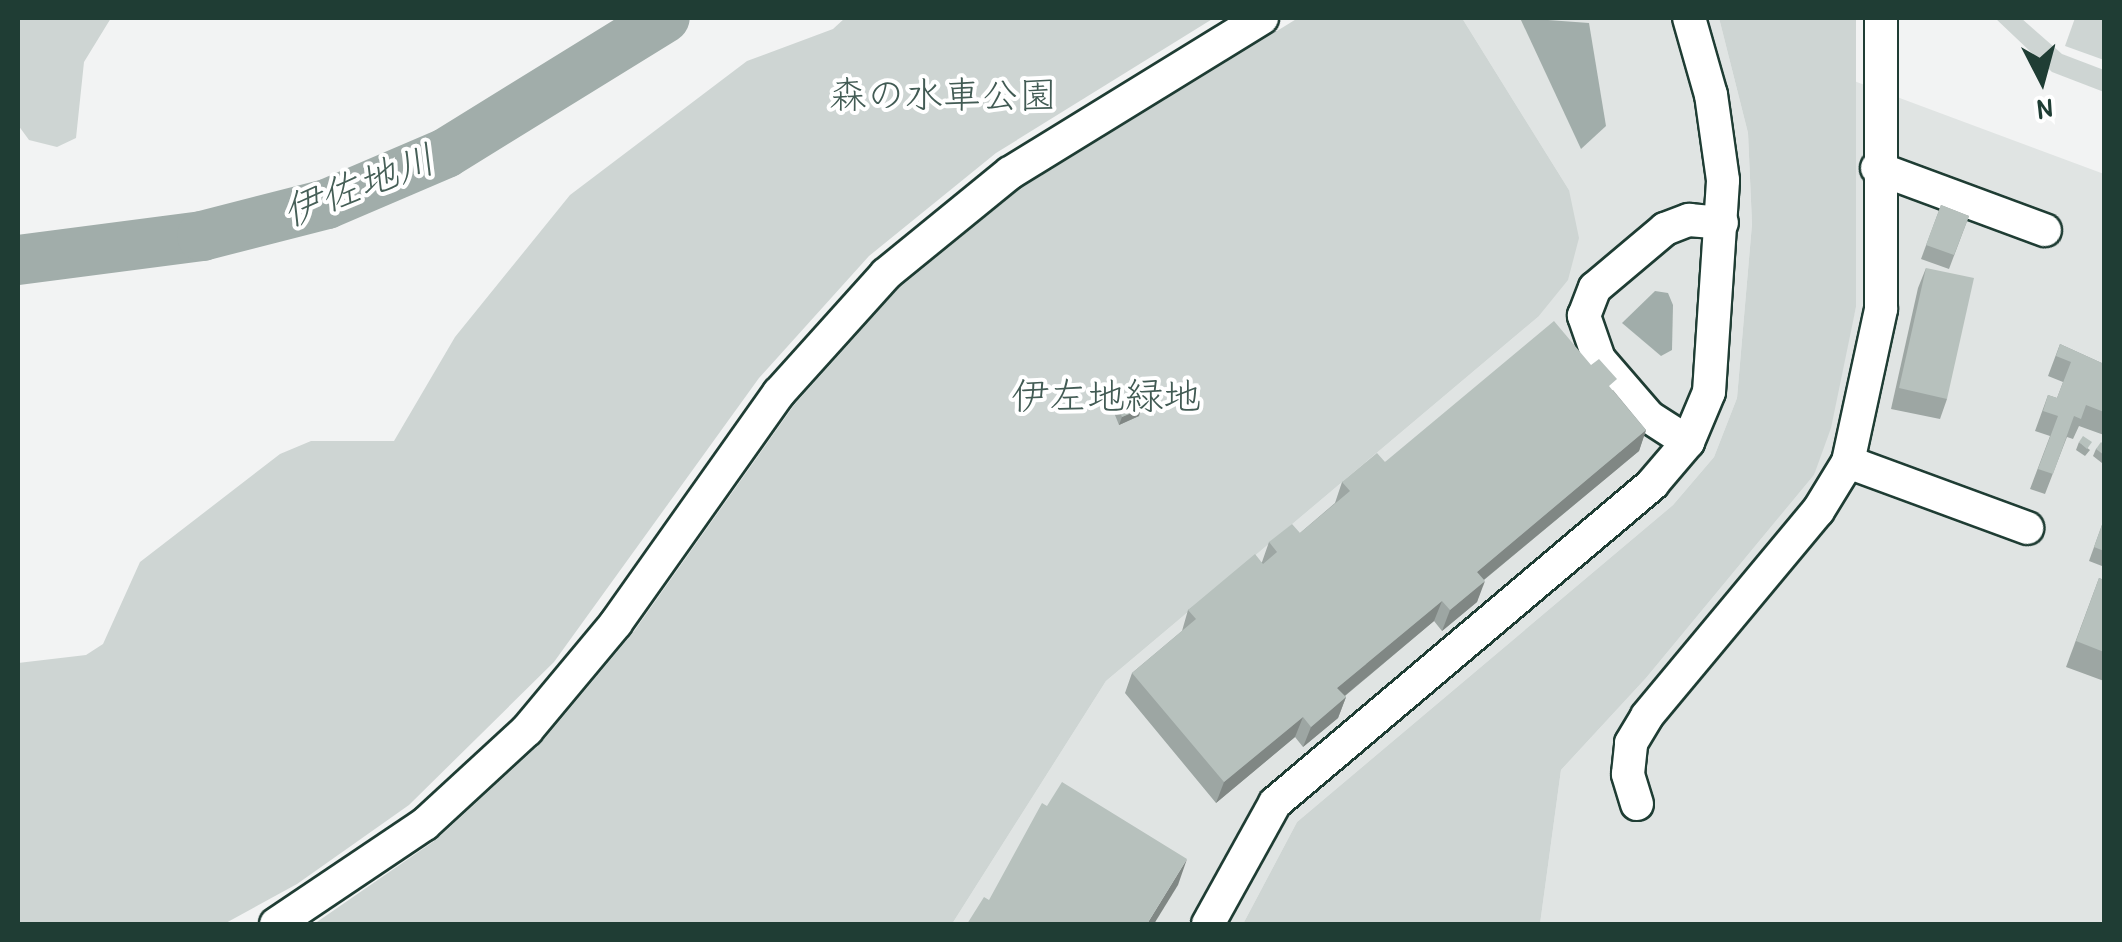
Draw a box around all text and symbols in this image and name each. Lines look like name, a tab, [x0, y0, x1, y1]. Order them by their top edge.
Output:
north arrow	[1992, 30, 2092, 130]
park label: 森の水車公園	[829, 72, 1057, 118]
text: N	[2036, 90, 2055, 130]
water label: 伊佐地川	[275, 133, 441, 235]
park label: 伊左地緑地	[1011, 373, 1201, 419]

